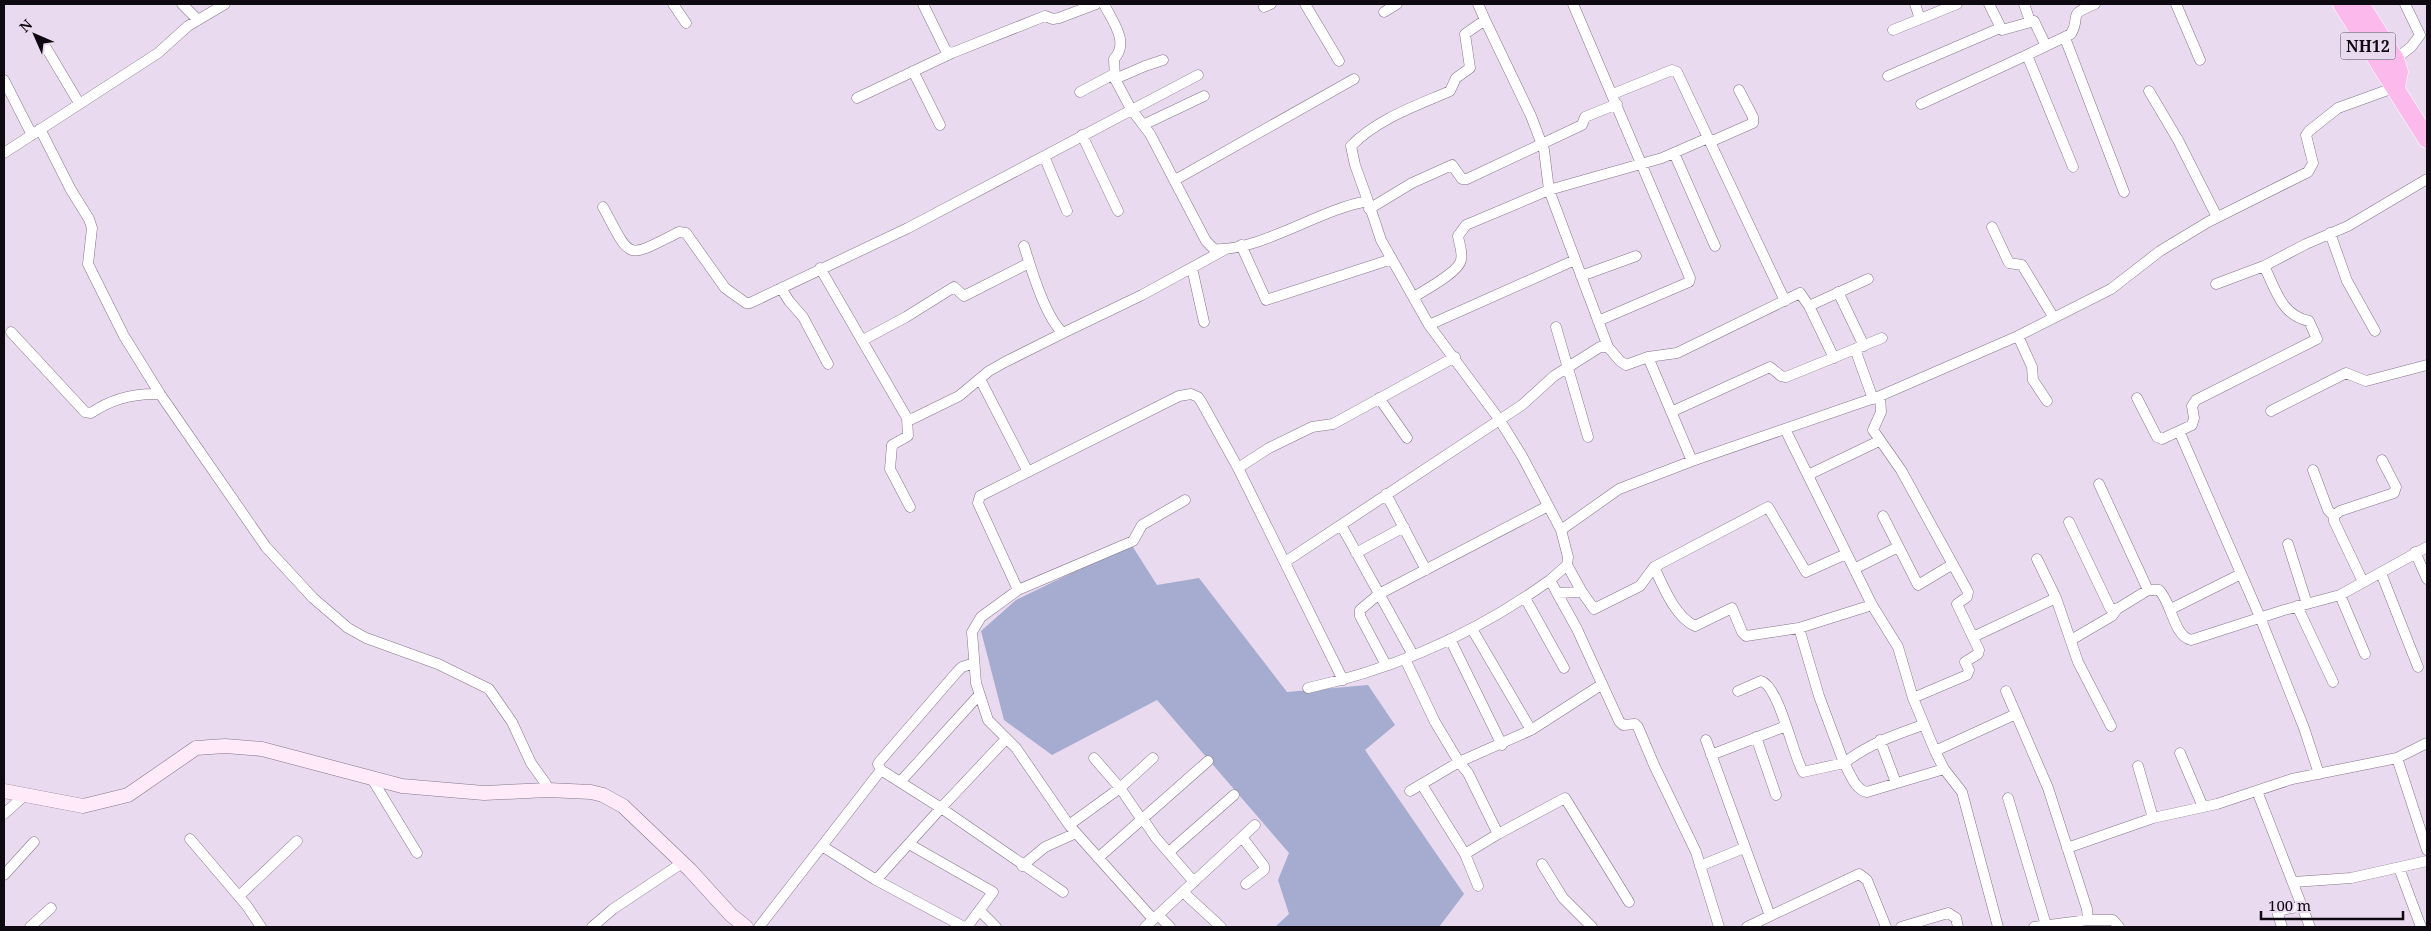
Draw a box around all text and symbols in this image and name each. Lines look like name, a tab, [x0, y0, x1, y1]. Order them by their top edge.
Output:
north arrow	[10, 10, 60, 60]
text: N	[15, 15, 36, 36]
road number: NH12	[2340, 32, 2396, 59]
scale bar	[2261, 888, 2404, 920]
text: 100 m	[2268, 895, 2311, 915]

